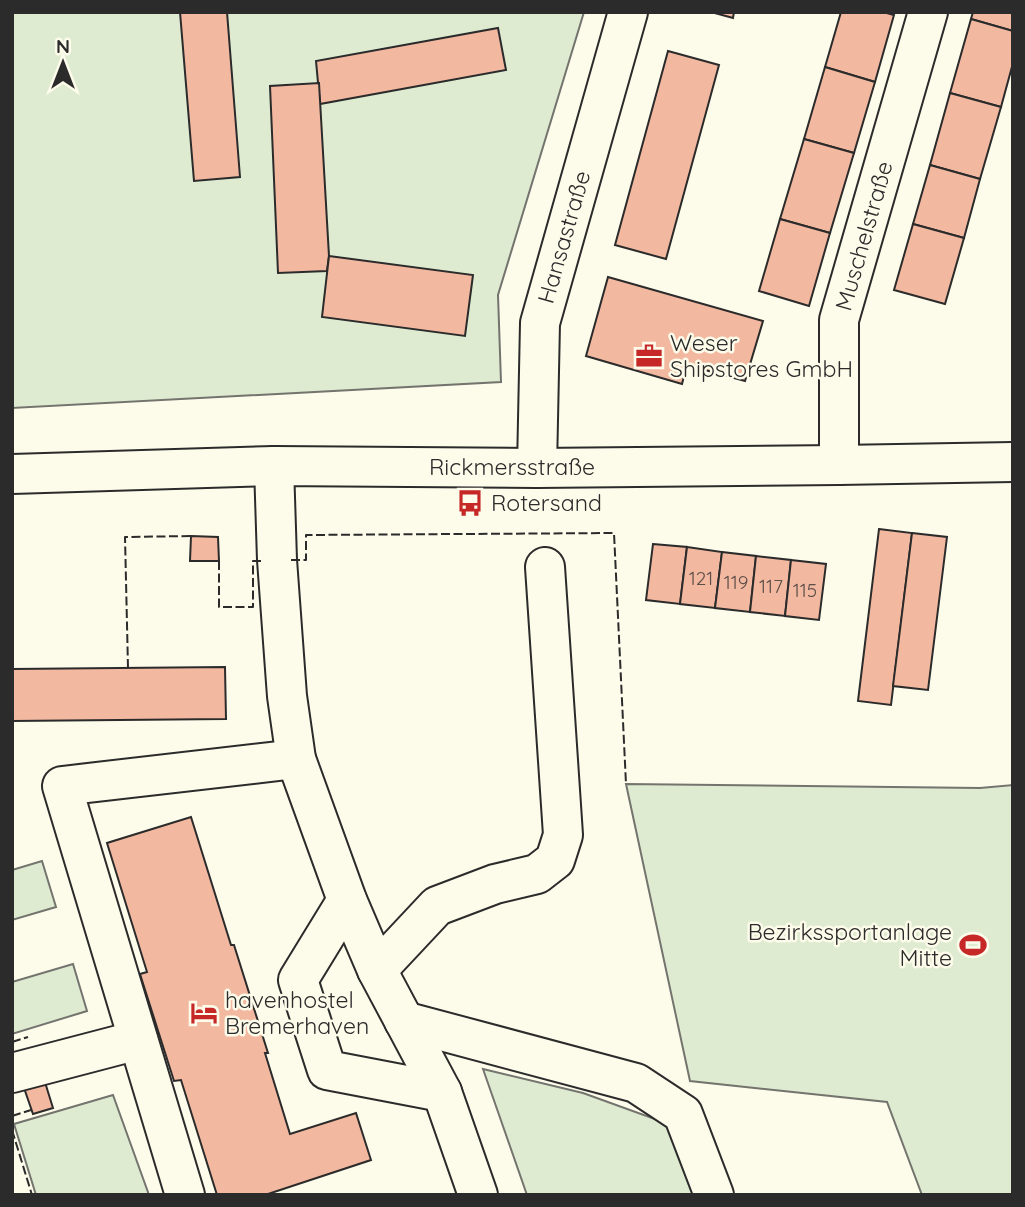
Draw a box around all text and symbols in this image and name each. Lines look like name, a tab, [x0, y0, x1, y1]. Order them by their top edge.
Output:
north arrow	[28, 28, 98, 98]
text: N	[56, 34, 70, 58]
street label: Muschelstraße	[828, 158, 899, 314]
street label: Hansastraße	[531, 167, 596, 307]
place label: Weser Shipstores GmbH	[670, 328, 853, 383]
office icon: Weser Shipstores GmbH	[634, 341, 664, 371]
street label: Rickmersstraße	[429, 452, 595, 481]
bus stop icon: Rotersand	[455, 488, 485, 518]
place label: Rotersand	[491, 488, 602, 517]
house number: 121	[689, 566, 713, 590]
house number: 119	[724, 570, 748, 594]
house number: 117	[759, 574, 783, 598]
house number: 115	[793, 578, 817, 602]
place label: Bezirkssportanlage Mitte	[748, 917, 952, 972]
sports icon: Bezirkssportanlage Mitte	[958, 930, 988, 960]
place label: havenhostel Bremerhaven	[225, 985, 369, 1040]
hotel icon: havenhostel Bremerhaven	[189, 998, 219, 1028]

